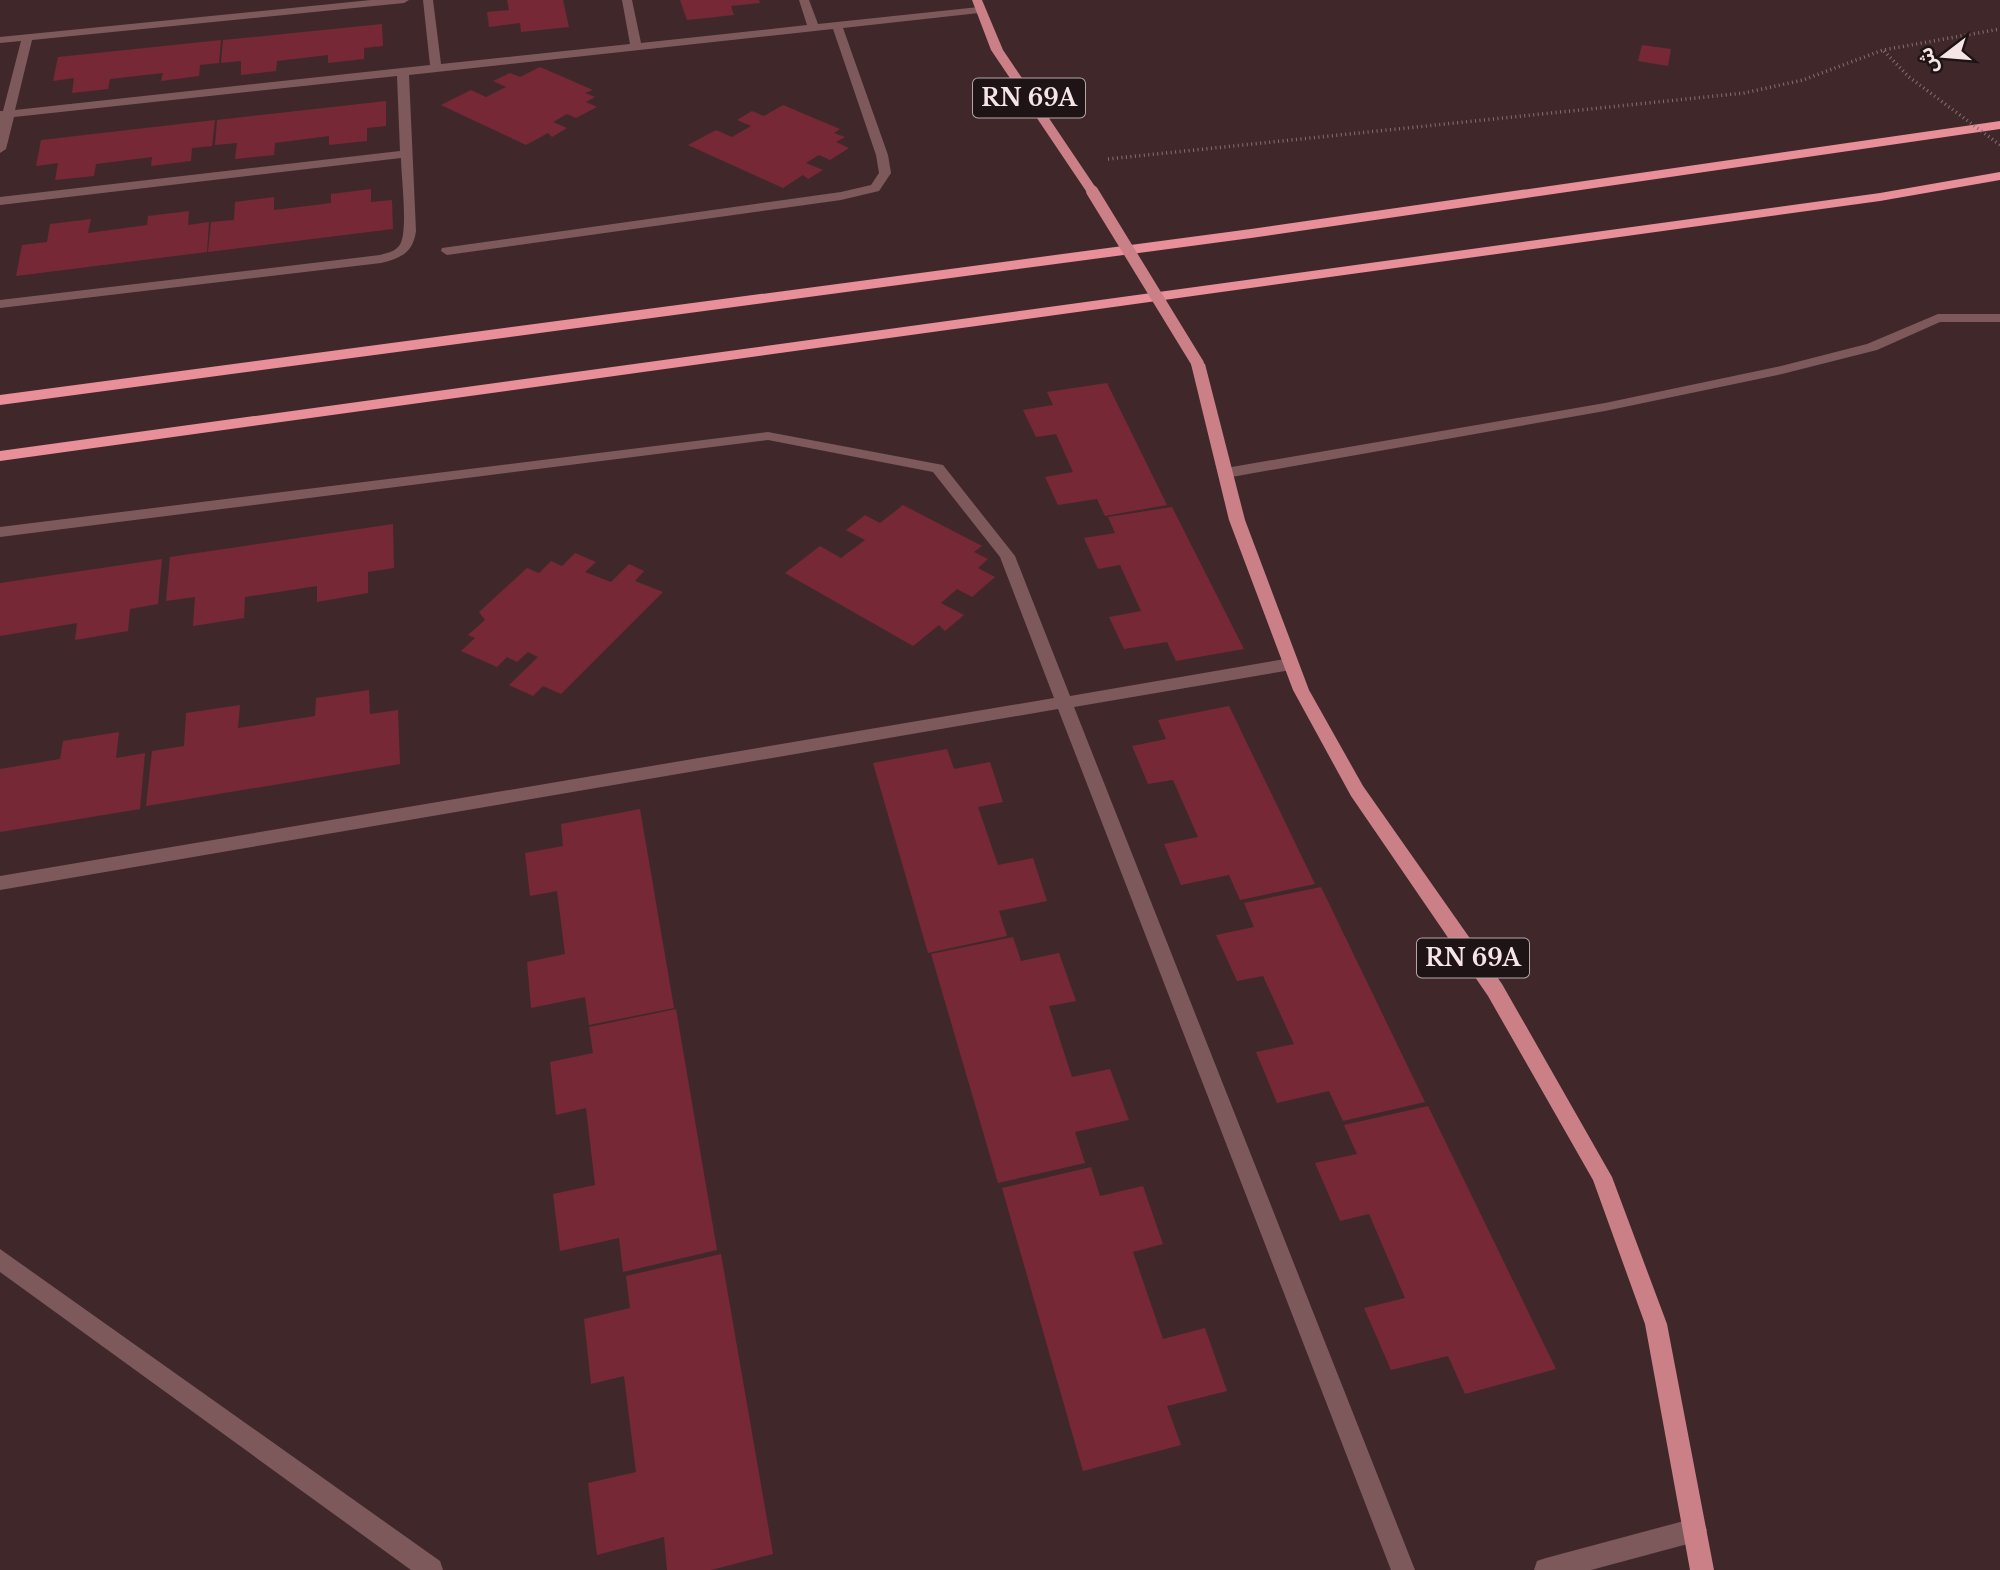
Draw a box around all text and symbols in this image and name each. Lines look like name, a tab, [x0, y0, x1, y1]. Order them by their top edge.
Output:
north arrow	[1909, 21, 1979, 91]
text: ش	[1913, 45, 1943, 76]
road number: RN 69A	[973, 78, 1085, 118]
road number: RN 69A	[1417, 939, 1529, 978]

